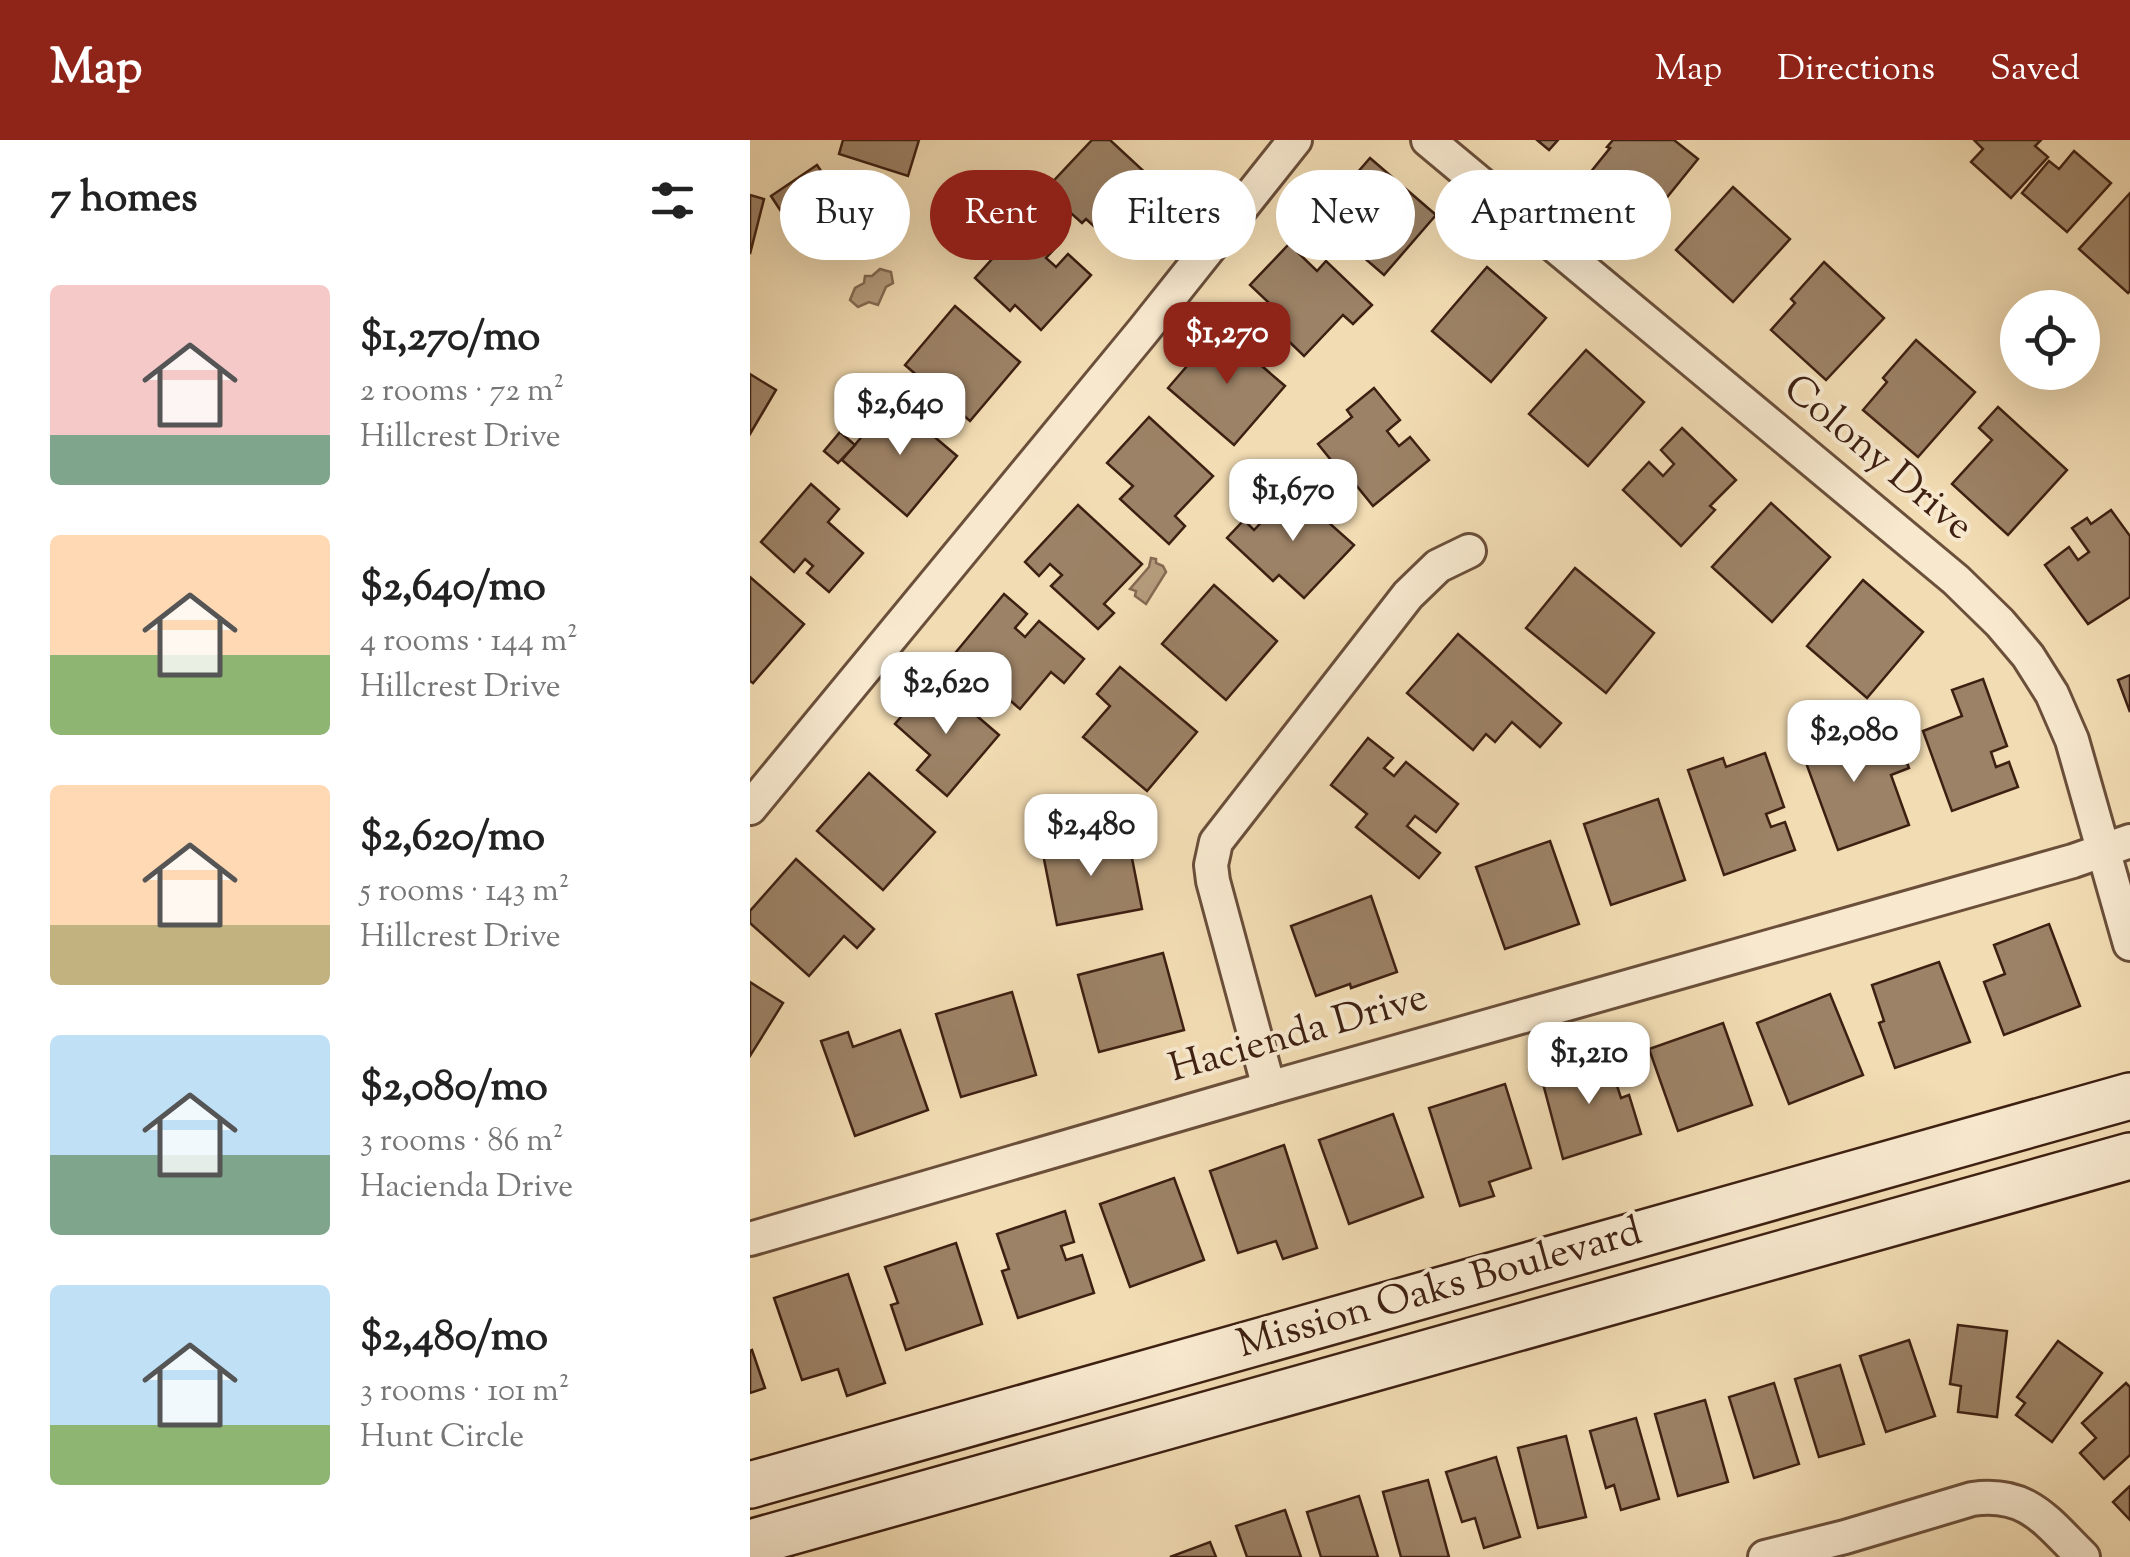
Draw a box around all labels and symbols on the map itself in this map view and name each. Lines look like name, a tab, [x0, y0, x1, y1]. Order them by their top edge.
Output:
pin: $1,270	[1146, 302, 1308, 387]
street label: Colony Drive	[1770, 362, 1984, 556]
pin: $2,640	[819, 373, 981, 458]
pin: $1,670	[1212, 459, 1374, 544]
pin: $2,620	[865, 652, 1027, 737]
pin: $2,080	[1773, 700, 1935, 785]
pin: $2,480	[1010, 794, 1172, 879]
street label: Hacienda Drive	[1163, 971, 1435, 1099]
pin: $1,210	[1508, 1022, 1670, 1107]
street label: Mission Oaks Boulevard	[1231, 1205, 1649, 1375]

